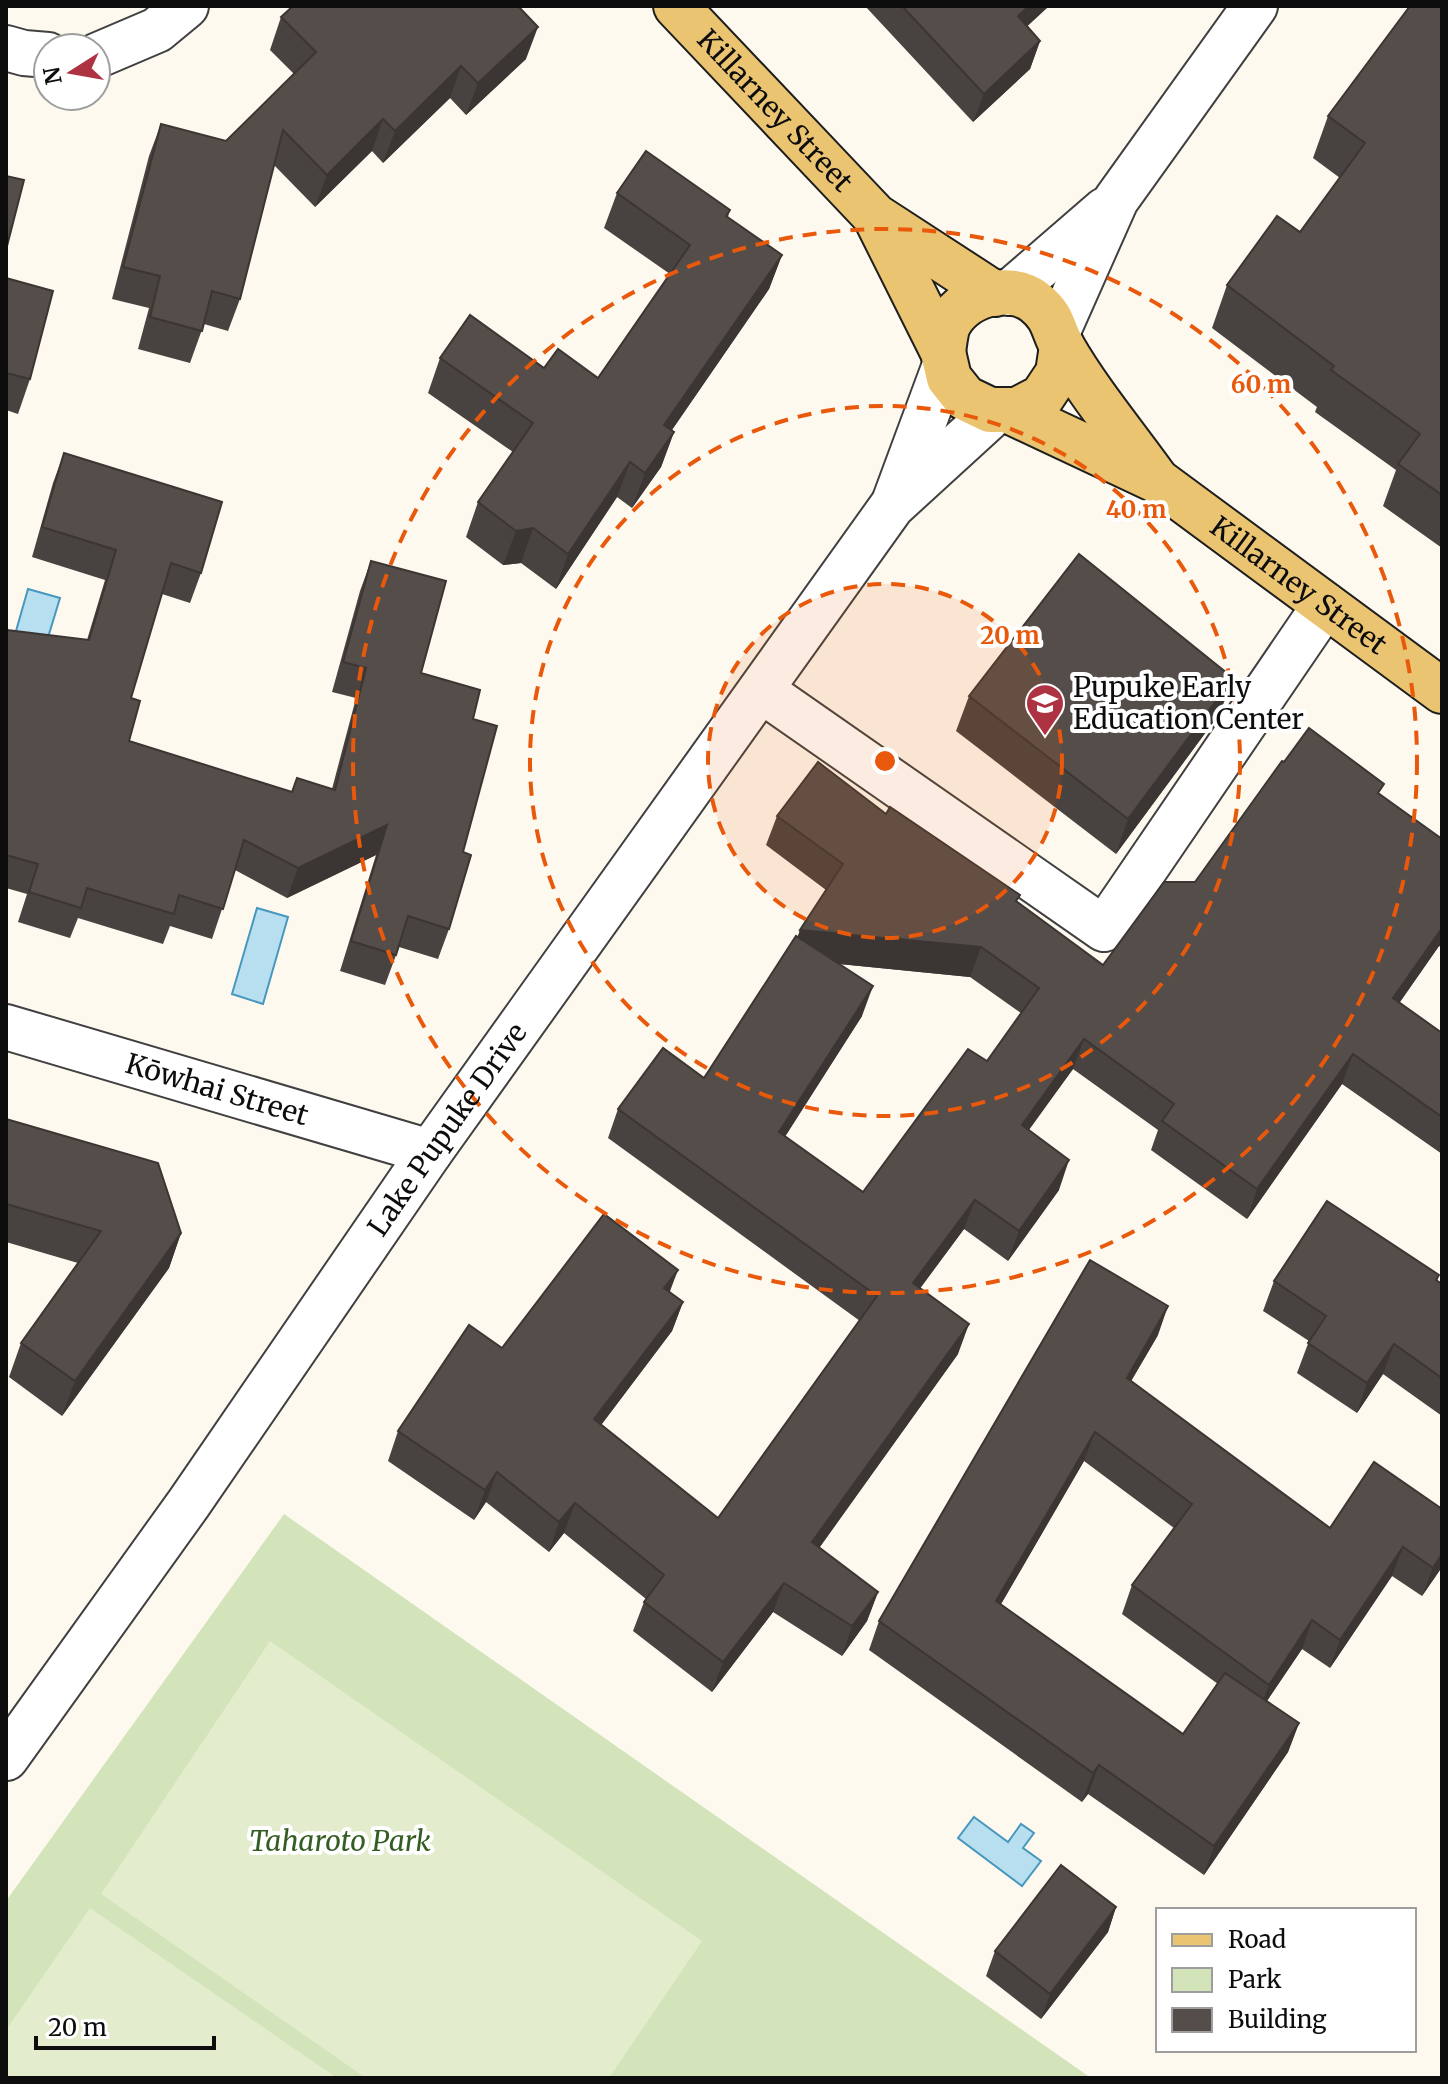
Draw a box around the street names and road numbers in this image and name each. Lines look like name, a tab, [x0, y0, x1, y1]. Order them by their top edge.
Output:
street label: Killarney Street	[690, 22, 861, 199]
street label: Killarney Street	[1203, 508, 1394, 662]
street label: Lake Pupuke Drive	[360, 1016, 535, 1243]
street label: Kōwhai Street	[121, 1045, 313, 1133]

